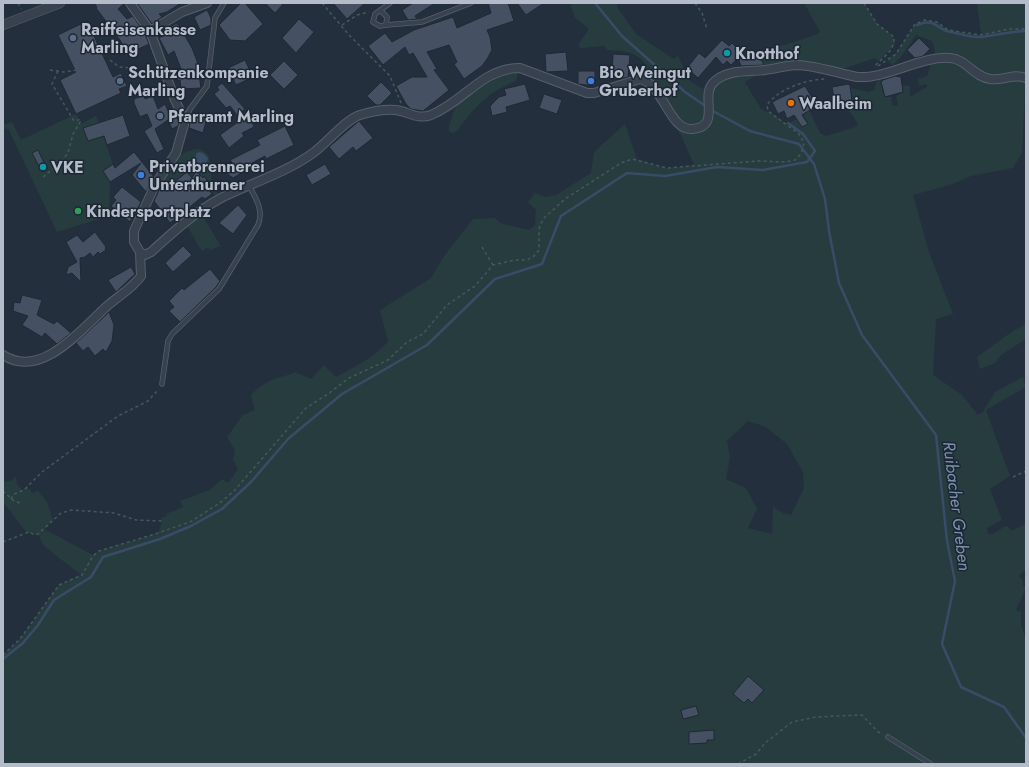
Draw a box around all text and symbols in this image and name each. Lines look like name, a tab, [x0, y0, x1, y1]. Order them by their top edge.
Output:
place label: Raiffeisenkasse Marling	[81, 18, 196, 59]
marker: Raiffeisenkasse Marling	[68, 33, 78, 43]
place label: Knotthof	[735, 42, 801, 65]
marker: Knotthof	[722, 48, 732, 58]
place label: Schützenkompanie Marling	[128, 61, 269, 102]
place label: Bio Weingut Gruberhof	[599, 61, 692, 102]
marker: Schützenkompanie Marling	[115, 76, 125, 86]
marker: Bio Weingut Gruberhof	[586, 76, 596, 86]
place label: Waalheim	[799, 92, 872, 115]
marker: Waalheim	[786, 98, 796, 108]
place label: Pfarramt Marling	[168, 105, 294, 128]
marker: Pfarramt Marling	[155, 111, 165, 121]
place label: Privatbrennerei Unterthurner	[149, 155, 265, 196]
place label: VKE	[50, 156, 84, 179]
marker: VKE	[38, 162, 48, 172]
marker: Privatbrennerei Unterthurner	[136, 170, 146, 180]
place label: Kindersportplatz	[86, 200, 212, 223]
marker: Kindersportplatz	[73, 206, 83, 216]
water label: Ruibacher Greben	[937, 440, 977, 572]

